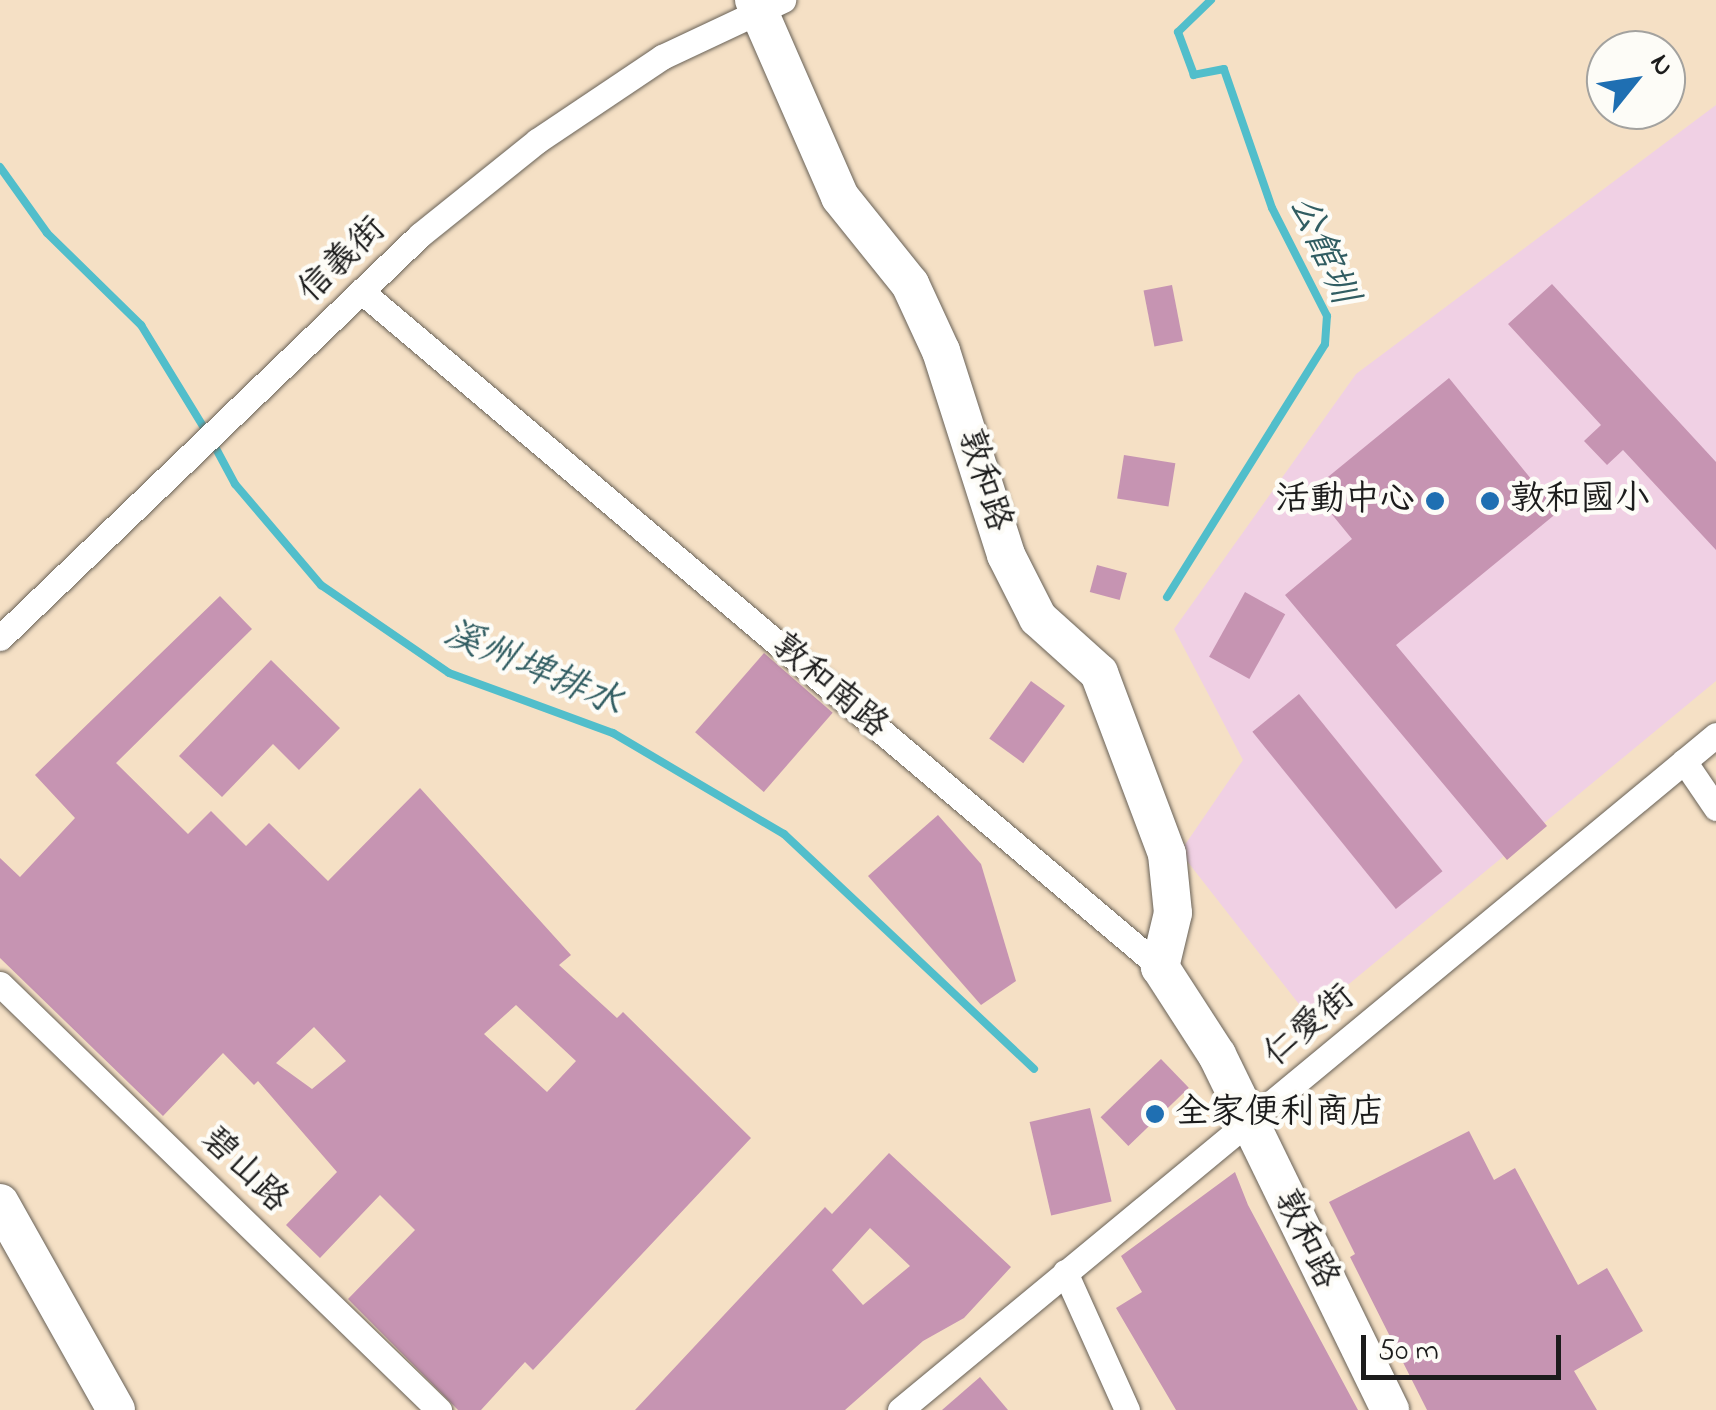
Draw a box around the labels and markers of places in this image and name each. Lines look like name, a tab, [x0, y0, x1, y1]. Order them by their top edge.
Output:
place label: 活動中心	[1275, 480, 1415, 522]
place label: 敦和國小	[1510, 480, 1650, 522]
marker: 活動中心	[1424, 490, 1446, 512]
marker: 敦和國小	[1479, 490, 1501, 512]
place label: 全家便利商店	[1175, 1093, 1385, 1135]
marker: 全家便利商店	[1144, 1103, 1166, 1125]

